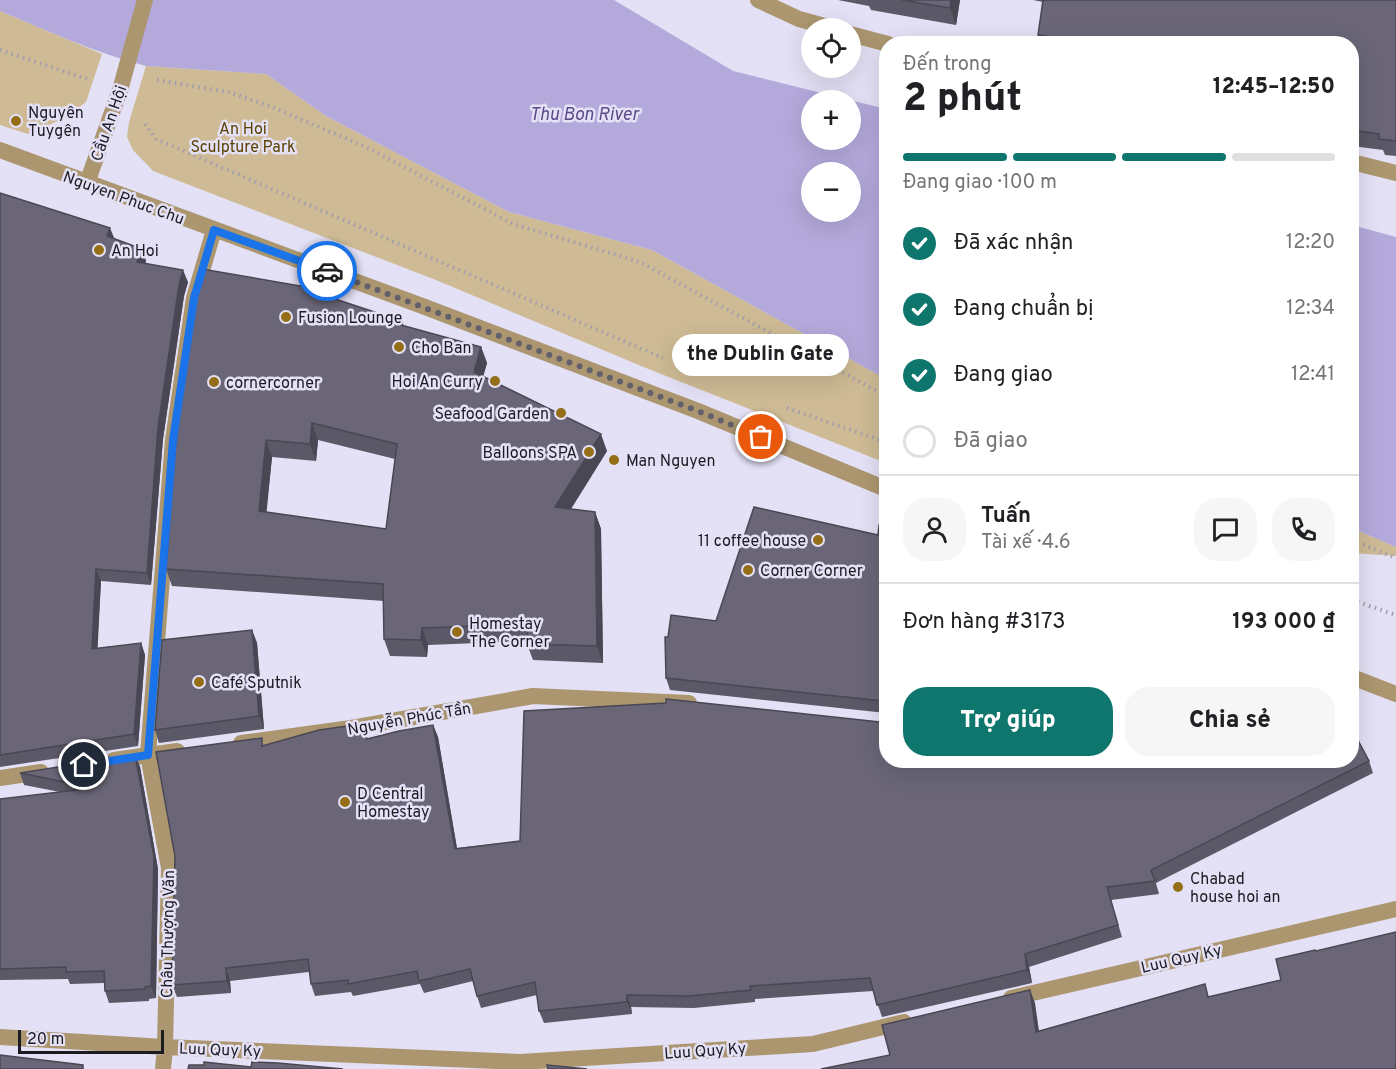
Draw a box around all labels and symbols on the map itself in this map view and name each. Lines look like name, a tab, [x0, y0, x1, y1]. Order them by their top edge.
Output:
street label: Cầu An Hội	[87, 83, 132, 164]
place label: Nguyên Tuygên	[28, 104, 84, 142]
water label: Thu Bon River	[529, 104, 641, 127]
marker: Nguyên Tuygên	[9, 114, 23, 128]
park label: An Hoi Sculpture Park	[190, 120, 296, 158]
street label: Nguyen Phuc Chu	[60, 168, 187, 230]
courier	[297, 241, 357, 301]
place label: An Hoi	[111, 242, 159, 262]
marker: An Hoi	[92, 243, 106, 257]
place label: Fusion Lounge	[298, 309, 402, 329]
marker: Fusion Lounge	[279, 310, 293, 324]
callout: the Dublin Gate	[672, 335, 849, 377]
place label: Cho Ban	[411, 339, 472, 359]
marker: Cho Ban	[392, 340, 406, 354]
place label: Hoi An Curry	[392, 373, 483, 393]
place label: cornercorner	[226, 374, 320, 394]
marker: Hoi An Curry	[488, 374, 502, 388]
marker: cornercorner	[207, 375, 221, 389]
place label: Seafood Garden	[434, 405, 549, 425]
marker: Seafood Garden	[554, 406, 568, 420]
pin	[735, 411, 786, 462]
place label: Balloons SPA	[482, 444, 577, 464]
marker: Balloons SPA	[582, 445, 596, 459]
place label: Man Nguyen	[626, 452, 715, 472]
marker: Man Nguyen	[607, 453, 621, 467]
place label: 11 coffee house	[698, 532, 806, 552]
marker: 11 coffee house	[811, 533, 825, 547]
place label: Corner Corner	[760, 562, 863, 582]
marker: Corner Corner	[741, 563, 755, 577]
place label: Homestay The Corner	[469, 615, 550, 653]
marker: Homestay The Corner	[450, 625, 464, 639]
place label: Café Sputnik	[211, 674, 302, 694]
marker: Café Sputnik	[192, 675, 206, 689]
street label: Nguyễn Phúc Tần	[346, 697, 473, 741]
pin	[58, 739, 109, 790]
place label: D Central Homestay	[357, 785, 429, 823]
marker: D Central Homestay	[338, 795, 352, 809]
street label: Châu Thượng Văn	[158, 870, 180, 998]
place label: Chabad house hoi an	[1190, 870, 1281, 908]
marker: Chabad house hoi an	[1171, 880, 1185, 894]
street label: Luu Quy Ky	[1139, 941, 1224, 979]
scale bar	[18, 1027, 164, 1054]
street label: Luu Quy Ky	[663, 1039, 747, 1065]
street label: Luu Quy Ky	[179, 1040, 261, 1062]

